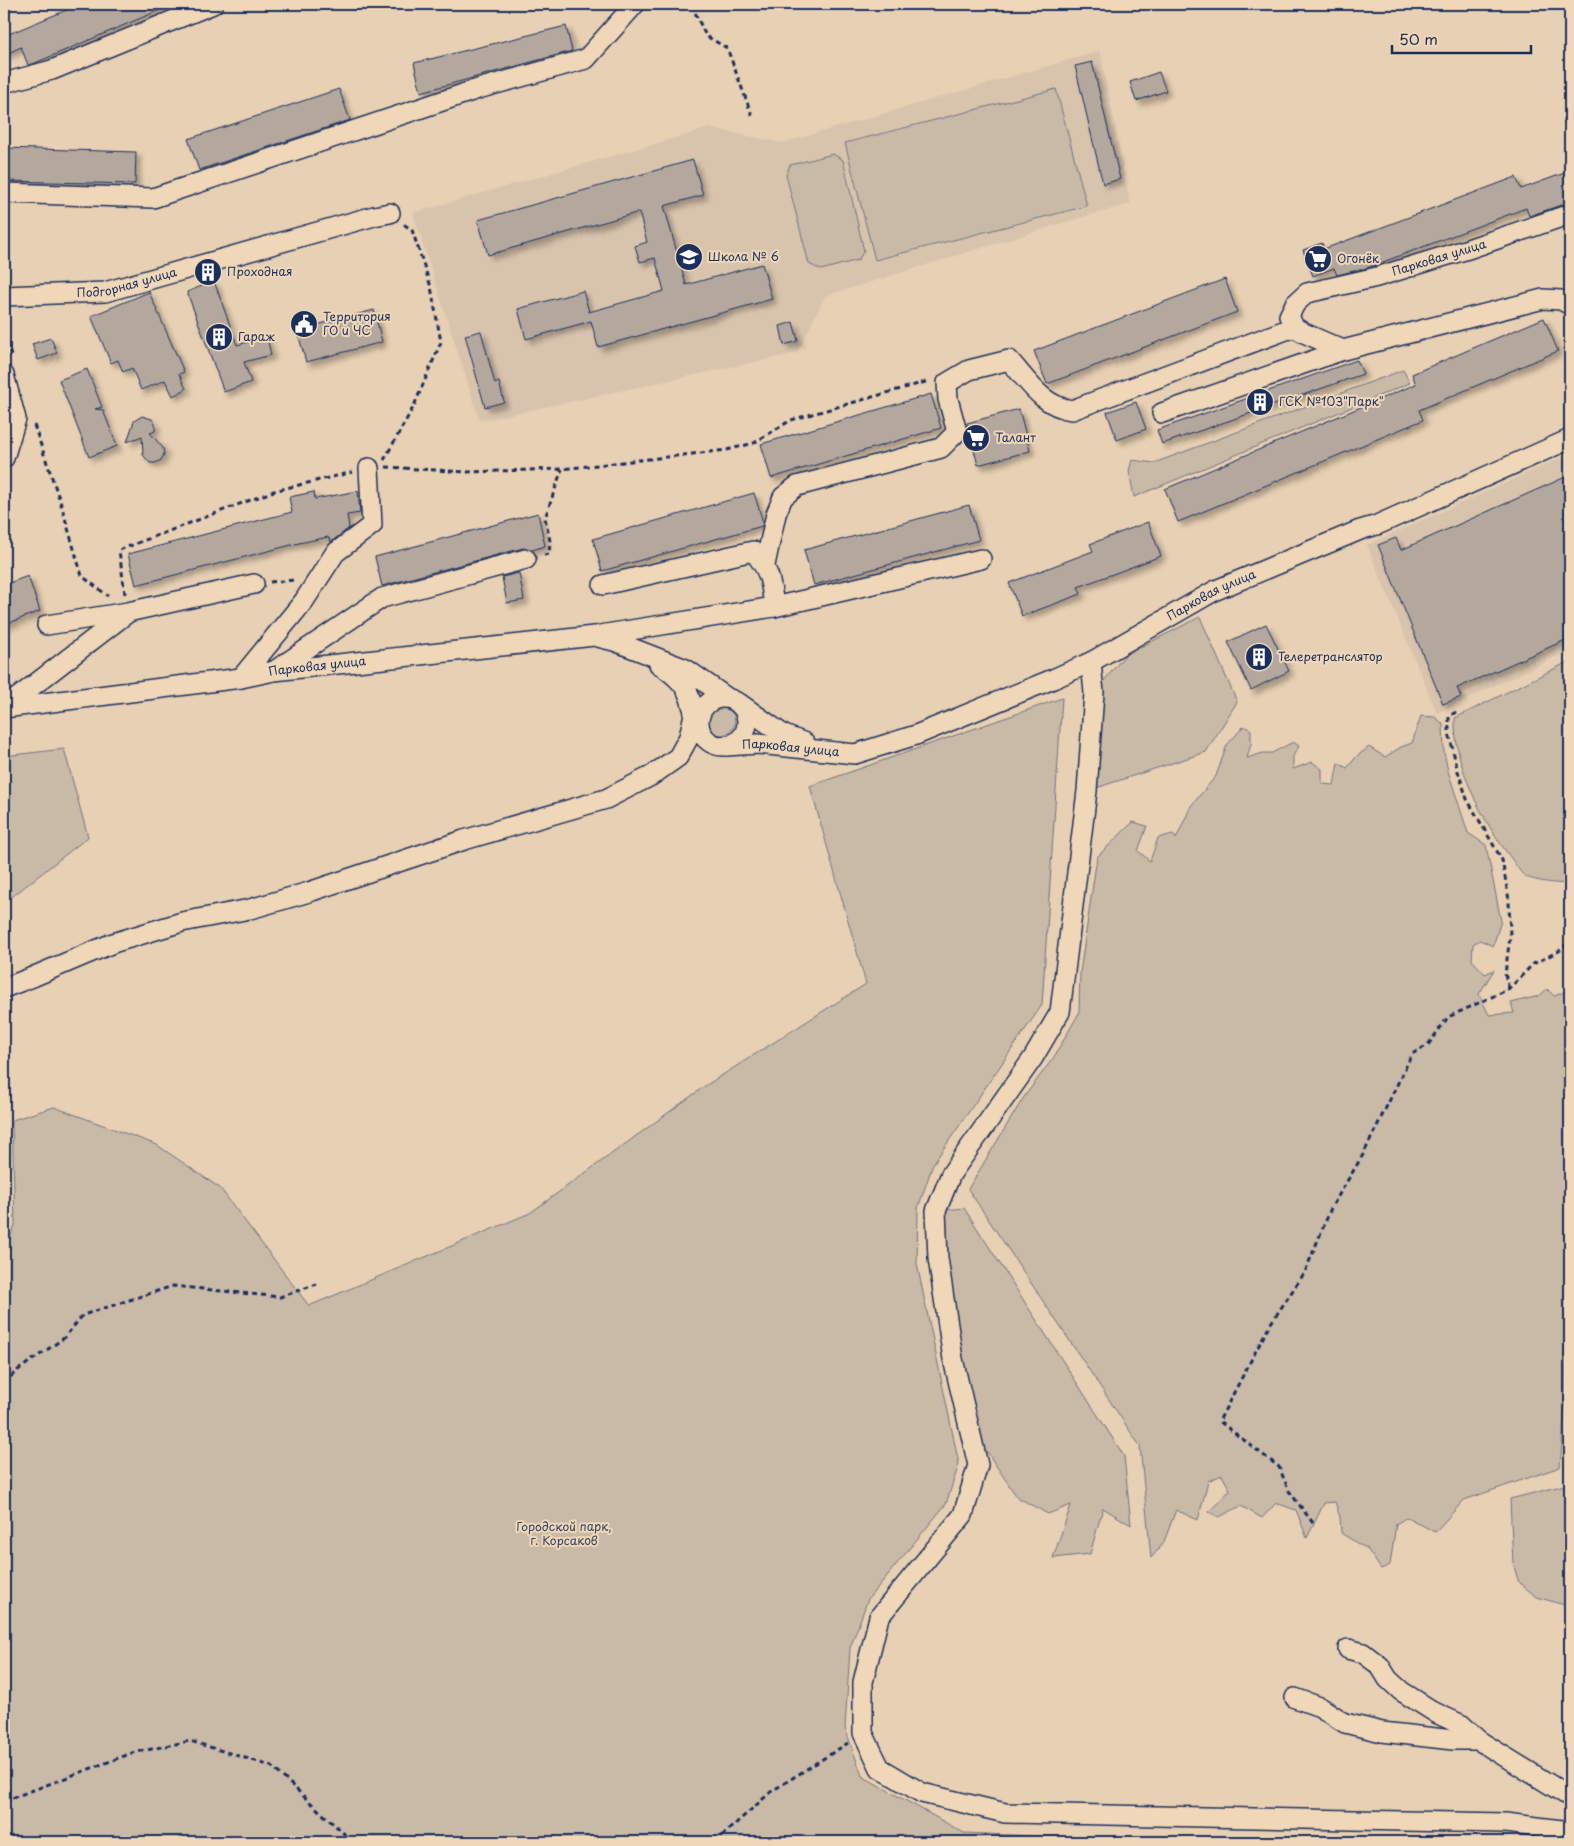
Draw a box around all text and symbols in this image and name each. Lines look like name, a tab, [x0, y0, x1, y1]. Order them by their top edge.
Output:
scale bar	[1392, 22, 1530, 54]
text: 50 m	[1399, 27, 1438, 50]
street label: Парковая улица	[1389, 234, 1488, 280]
school or university icon: Школа № 6	[674, 242, 704, 272]
supermarket icon: Огонёк	[1303, 244, 1333, 274]
place label: Школа № 6	[708, 247, 779, 265]
place label: Огонёк	[1337, 249, 1380, 267]
building icon: Проходная	[193, 257, 223, 287]
street label: Подгорная улица	[76, 262, 179, 301]
place label: Проходная	[227, 262, 293, 280]
place label: Территория ГО и ЧС	[323, 307, 391, 339]
public building icon: Территория ГО и ЧС	[289, 309, 319, 339]
building icon: Гараж	[204, 322, 234, 352]
place label: Гараж	[238, 327, 275, 345]
building icon: ГСК №103"Парк"	[1245, 387, 1275, 417]
place label: ГСК №103"Парк"	[1279, 392, 1384, 410]
supermarket icon: Талант	[961, 423, 991, 453]
place label: Талант	[995, 428, 1036, 446]
street label: Парковая улица	[1163, 564, 1259, 625]
building icon: Телеретранслятор	[1244, 642, 1274, 672]
place label: Телеретранслятор	[1278, 647, 1383, 665]
street label: Парковая улица	[266, 651, 367, 680]
street label: Парковая улица	[741, 734, 841, 760]
park label: Городской парк, г. Корсаков	[516, 1517, 612, 1549]

